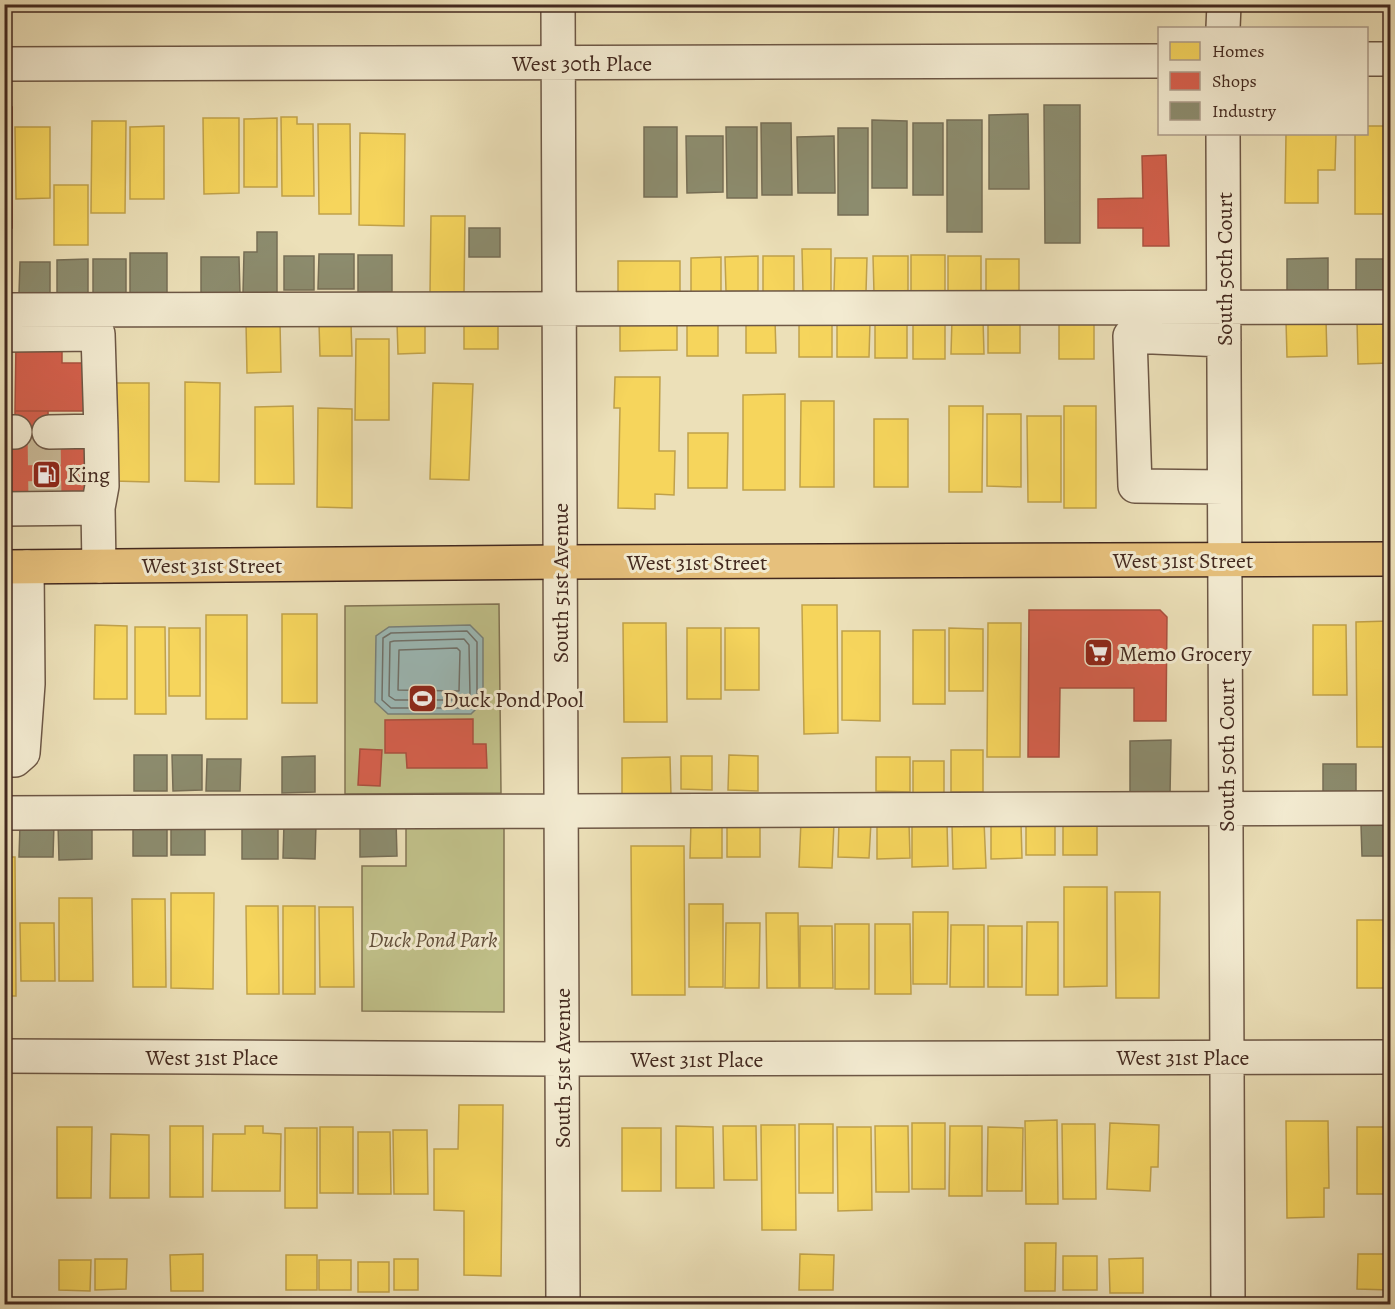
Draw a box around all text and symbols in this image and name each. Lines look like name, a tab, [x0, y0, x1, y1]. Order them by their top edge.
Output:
legend	[1158, 27, 1368, 135]
text: Homes	[1212, 39, 1264, 63]
street label: West 30th Place	[511, 49, 652, 79]
text: Shops	[1212, 69, 1257, 93]
text: Industry	[1212, 99, 1277, 123]
street label: South 50th Court	[1210, 192, 1240, 346]
fuel station icon: King	[30, 458, 62, 490]
place label: King	[67, 460, 110, 490]
street label: South 51st Avenue	[546, 503, 576, 663]
street label: West 31st Street	[1112, 546, 1253, 576]
street label: West 31st Street	[626, 548, 767, 578]
street label: West 31st Street	[141, 551, 282, 581]
supermarket icon: Memo Grocery	[1082, 637, 1114, 669]
place label: Memo Grocery	[1119, 639, 1252, 669]
street label: South 50th Court	[1212, 678, 1242, 832]
sports icon: Duck Pond Pool	[406, 683, 438, 715]
place label: Duck Pond Pool	[443, 685, 584, 715]
park label: Duck Pond Park	[368, 925, 498, 955]
street label: South 51st Avenue	[548, 988, 578, 1148]
street label: West 31st Place	[145, 1043, 278, 1073]
street label: West 31st Place	[1116, 1043, 1249, 1073]
street label: West 31st Place	[630, 1045, 763, 1075]

